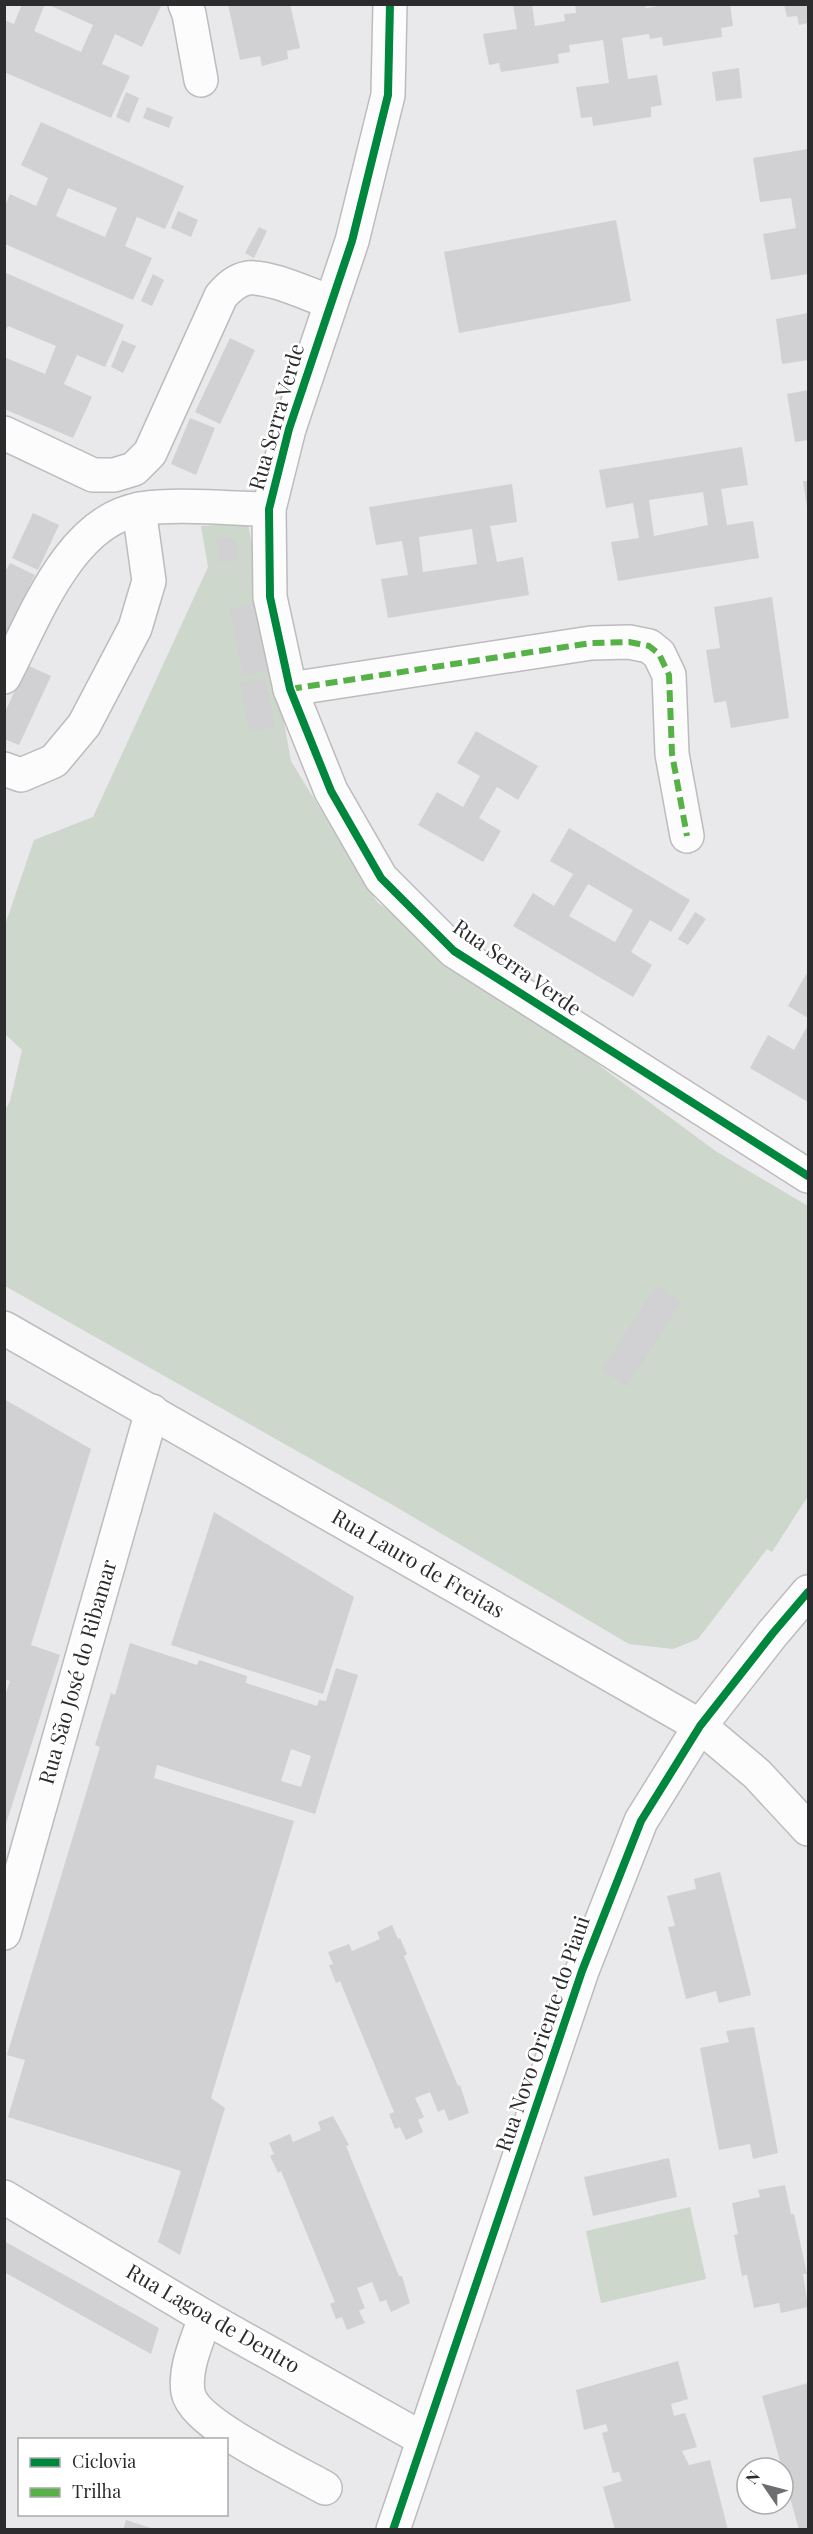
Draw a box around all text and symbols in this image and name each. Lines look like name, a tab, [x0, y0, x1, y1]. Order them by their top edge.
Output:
street label: Rua Serra Verde	[241, 340, 309, 493]
street label: Rua Serra Verde	[448, 912, 588, 1021]
street label: Rua Lauro de Freitas	[328, 1501, 510, 1623]
street label: Rua São José do Ribamar	[31, 1555, 122, 1787]
street label: Rua Novo Oriente do Piaui	[488, 1912, 595, 2155]
street label: Rua Lagoa de Dentro	[122, 2256, 306, 2378]
legend	[18, 2438, 228, 2516]
text: Ciclovia	[72, 2449, 136, 2473]
north arrow	[735, 2456, 795, 2516]
text: N	[740, 2466, 764, 2488]
text: Trilha	[72, 2479, 121, 2503]

